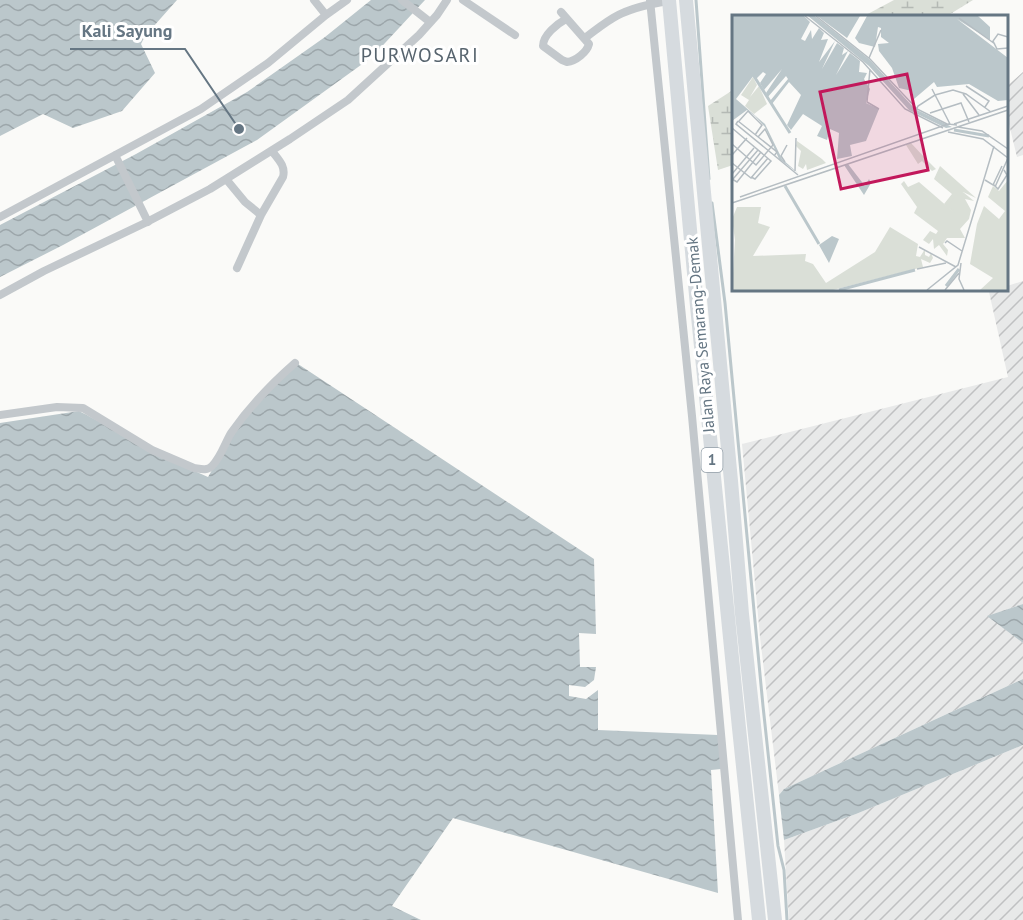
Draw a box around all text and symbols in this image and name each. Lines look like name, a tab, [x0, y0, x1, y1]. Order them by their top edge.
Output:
callout: Kali Sayung	[70, 13, 185, 49]
inset map	[732, 15, 1008, 291]
text: Kali Sayung	[82, 19, 172, 42]
district label: PURWOSARI	[361, 42, 479, 68]
street label: Jalan Raya Semarang-Demak	[681, 236, 719, 435]
road number: 1	[702, 448, 722, 472]

